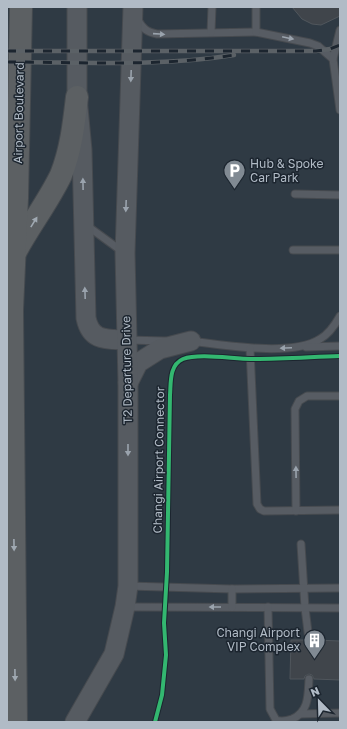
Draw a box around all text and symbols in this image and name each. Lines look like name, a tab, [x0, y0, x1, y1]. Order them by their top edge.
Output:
one-way arrow	[152, 30, 165, 37]
one-way arrow	[282, 36, 294, 42]
street label: Airport Boulevard	[10, 62, 27, 164]
one-way arrow	[128, 70, 134, 83]
place label: Hub & Spoke Car Park	[250, 156, 324, 185]
parking icon: Hub & Spoke Car Park	[221, 158, 247, 191]
one-way arrow	[80, 177, 86, 190]
one-way arrow	[123, 200, 130, 212]
one-way arrow	[30, 216, 37, 228]
one-way arrow	[82, 287, 89, 299]
street label: T2 Departure Drive	[118, 316, 135, 424]
one-way arrow	[280, 344, 292, 351]
street label: Changi Airport Connector	[150, 386, 167, 534]
one-way arrow	[125, 444, 131, 457]
one-way arrow	[292, 466, 299, 478]
one-way arrow	[11, 539, 17, 552]
one-way arrow	[208, 604, 221, 610]
place label: Changi Airport VIP Complex	[216, 625, 300, 654]
building icon: Changi Airport VIP Complex	[302, 627, 328, 660]
one-way arrow	[12, 669, 19, 681]
north arrow	[299, 681, 339, 721]
text: N	[309, 684, 321, 699]

